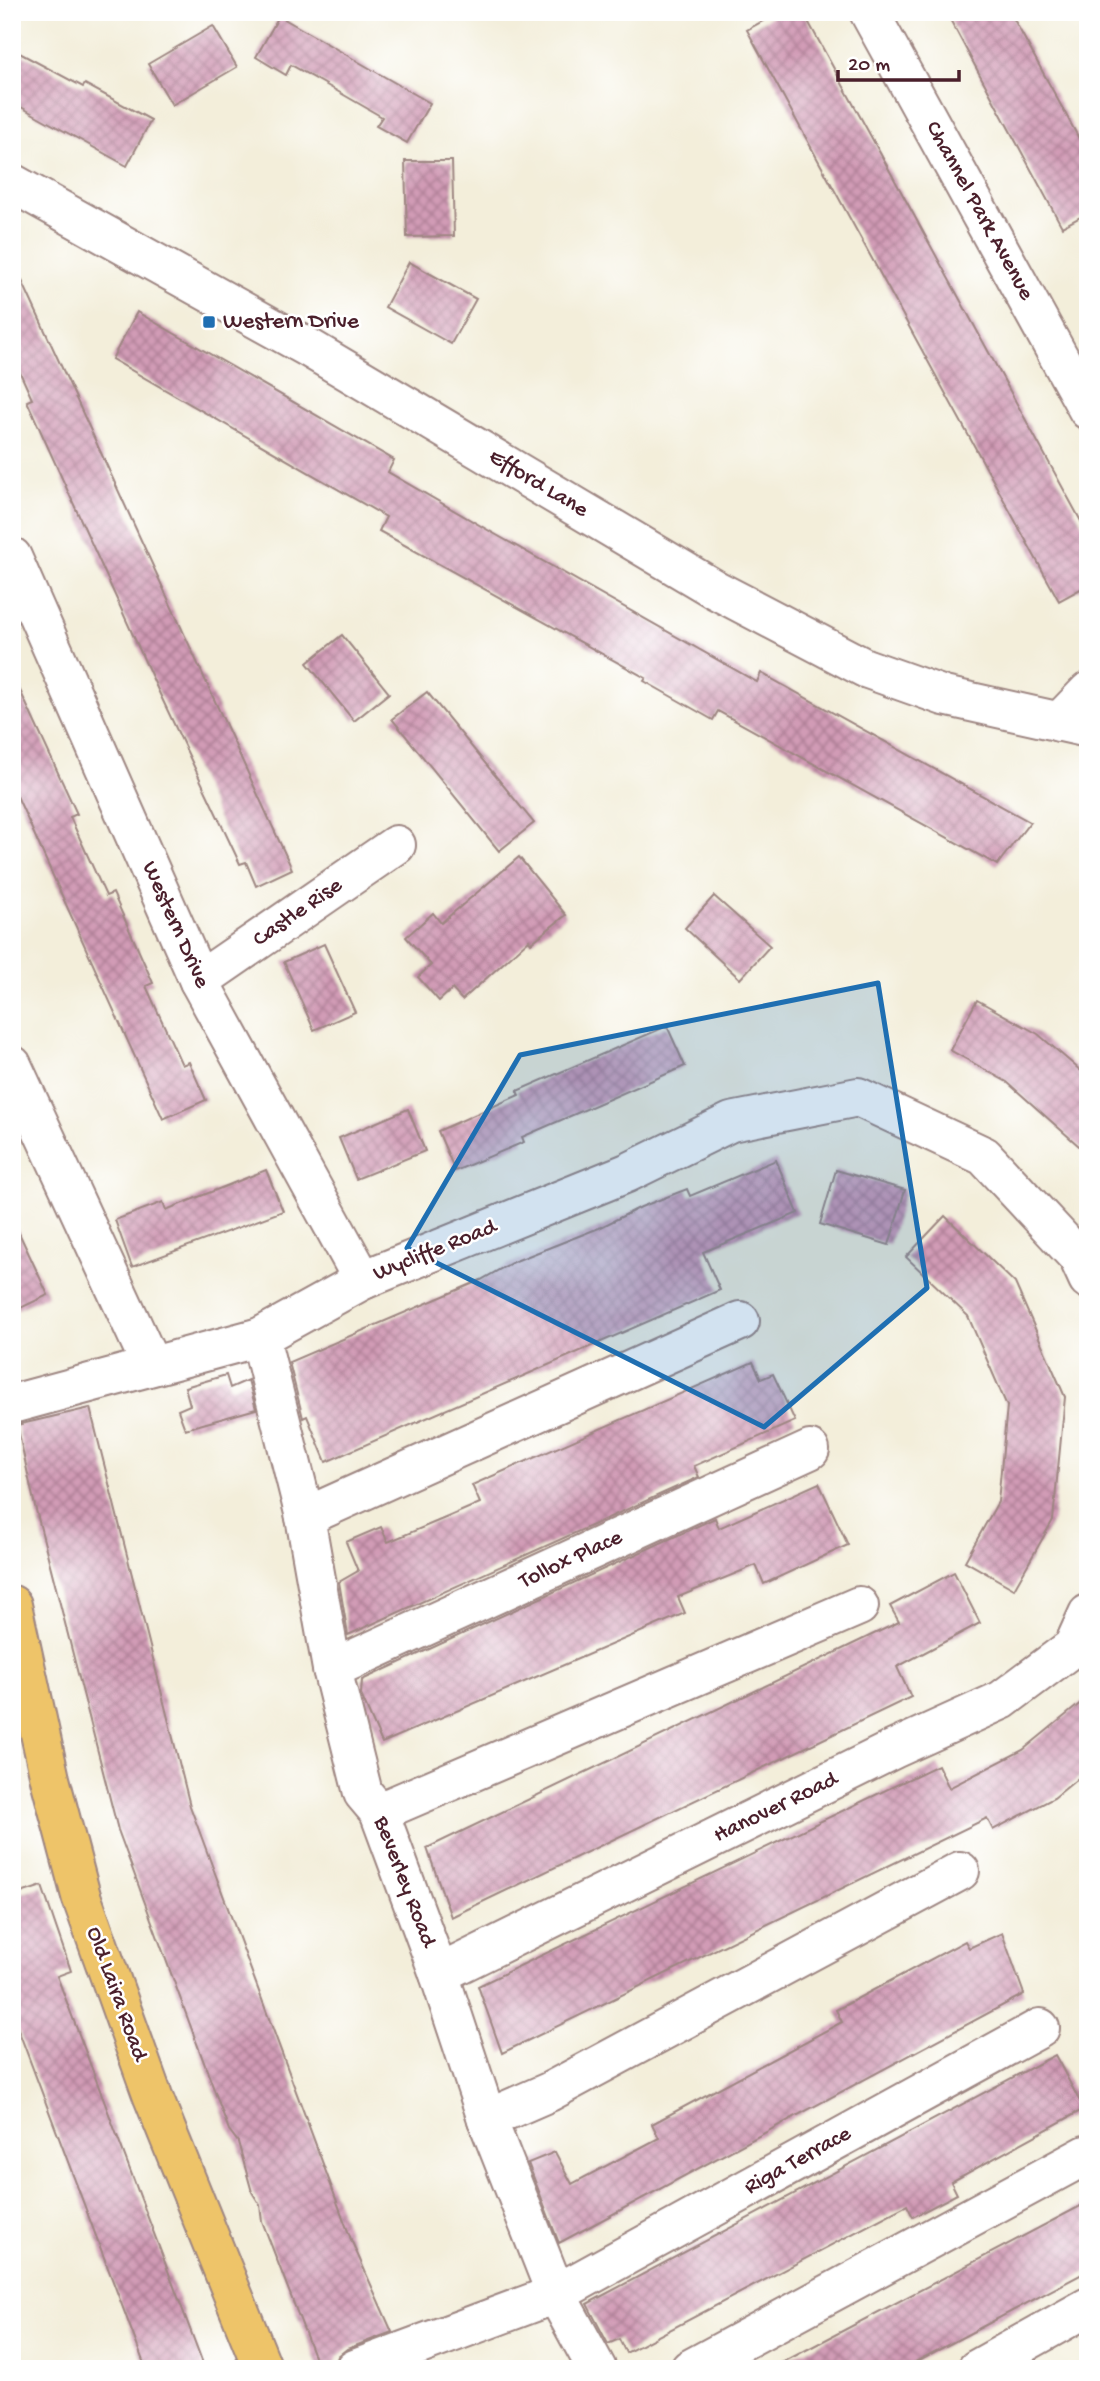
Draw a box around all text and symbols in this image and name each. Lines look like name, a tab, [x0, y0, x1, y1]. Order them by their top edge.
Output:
scale bar	[838, 38, 958, 82]
text: 20 m	[848, 54, 890, 79]
street label: Channel Park Avenue	[919, 117, 1040, 306]
place label: Western Drive	[223, 309, 360, 336]
marker: Western Drive	[201, 314, 217, 330]
street label: Efford Lane	[483, 444, 594, 525]
street label: Western Drive	[135, 857, 215, 994]
street label: Castle Rise	[248, 872, 349, 954]
street label: Wycliffe Road	[370, 1213, 502, 1288]
street label: Tollox Place	[513, 1524, 628, 1596]
street label: Hanover Road	[710, 1766, 844, 1850]
street label: Beverley Road	[366, 1812, 442, 1953]
street label: Old Laira Road	[79, 1923, 153, 2066]
street label: Riga Terrace	[740, 2120, 857, 2201]

